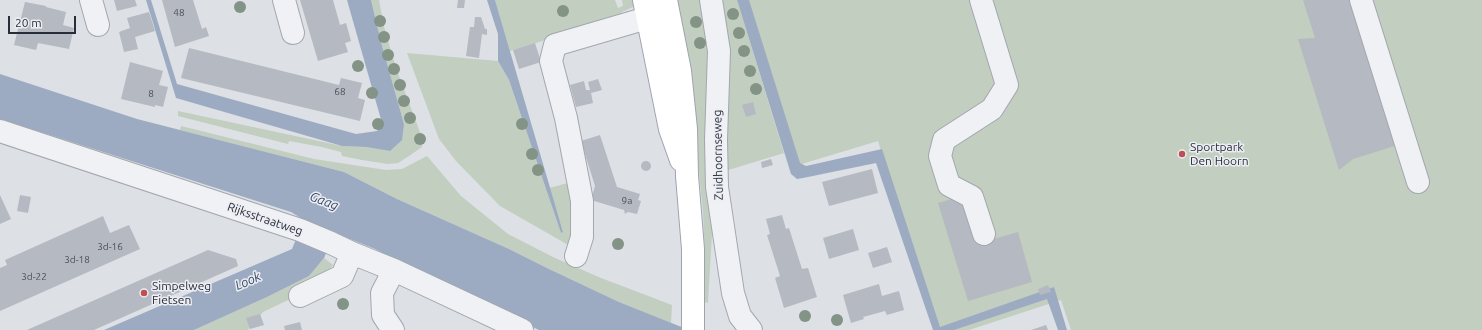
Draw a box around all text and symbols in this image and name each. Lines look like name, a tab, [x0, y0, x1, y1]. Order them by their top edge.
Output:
house number: 48	[173, 7, 185, 19]
scale bar	[10, 8, 78, 34]
text: 20 m	[15, 16, 42, 29]
house number: 68	[334, 86, 346, 98]
house number: 8	[148, 88, 154, 100]
street label: Zuidhoornseweg	[710, 110, 726, 200]
place label: Sportpark Den Hoorn	[1190, 140, 1248, 168]
marker: Sportpark Den Hoorn	[1177, 149, 1187, 159]
water label: Gaag	[307, 188, 341, 214]
house number: 9a	[622, 195, 632, 207]
street label: Rijksstraatweg	[225, 199, 305, 239]
house number: 3d-16	[97, 241, 123, 253]
house number: 3d-18	[64, 254, 90, 266]
water label: Look	[233, 268, 263, 294]
house number: 3d-22	[21, 271, 47, 283]
place label: Simpelweg Fietsen	[152, 279, 211, 307]
marker: Simpelweg Fietsen	[139, 288, 149, 298]

